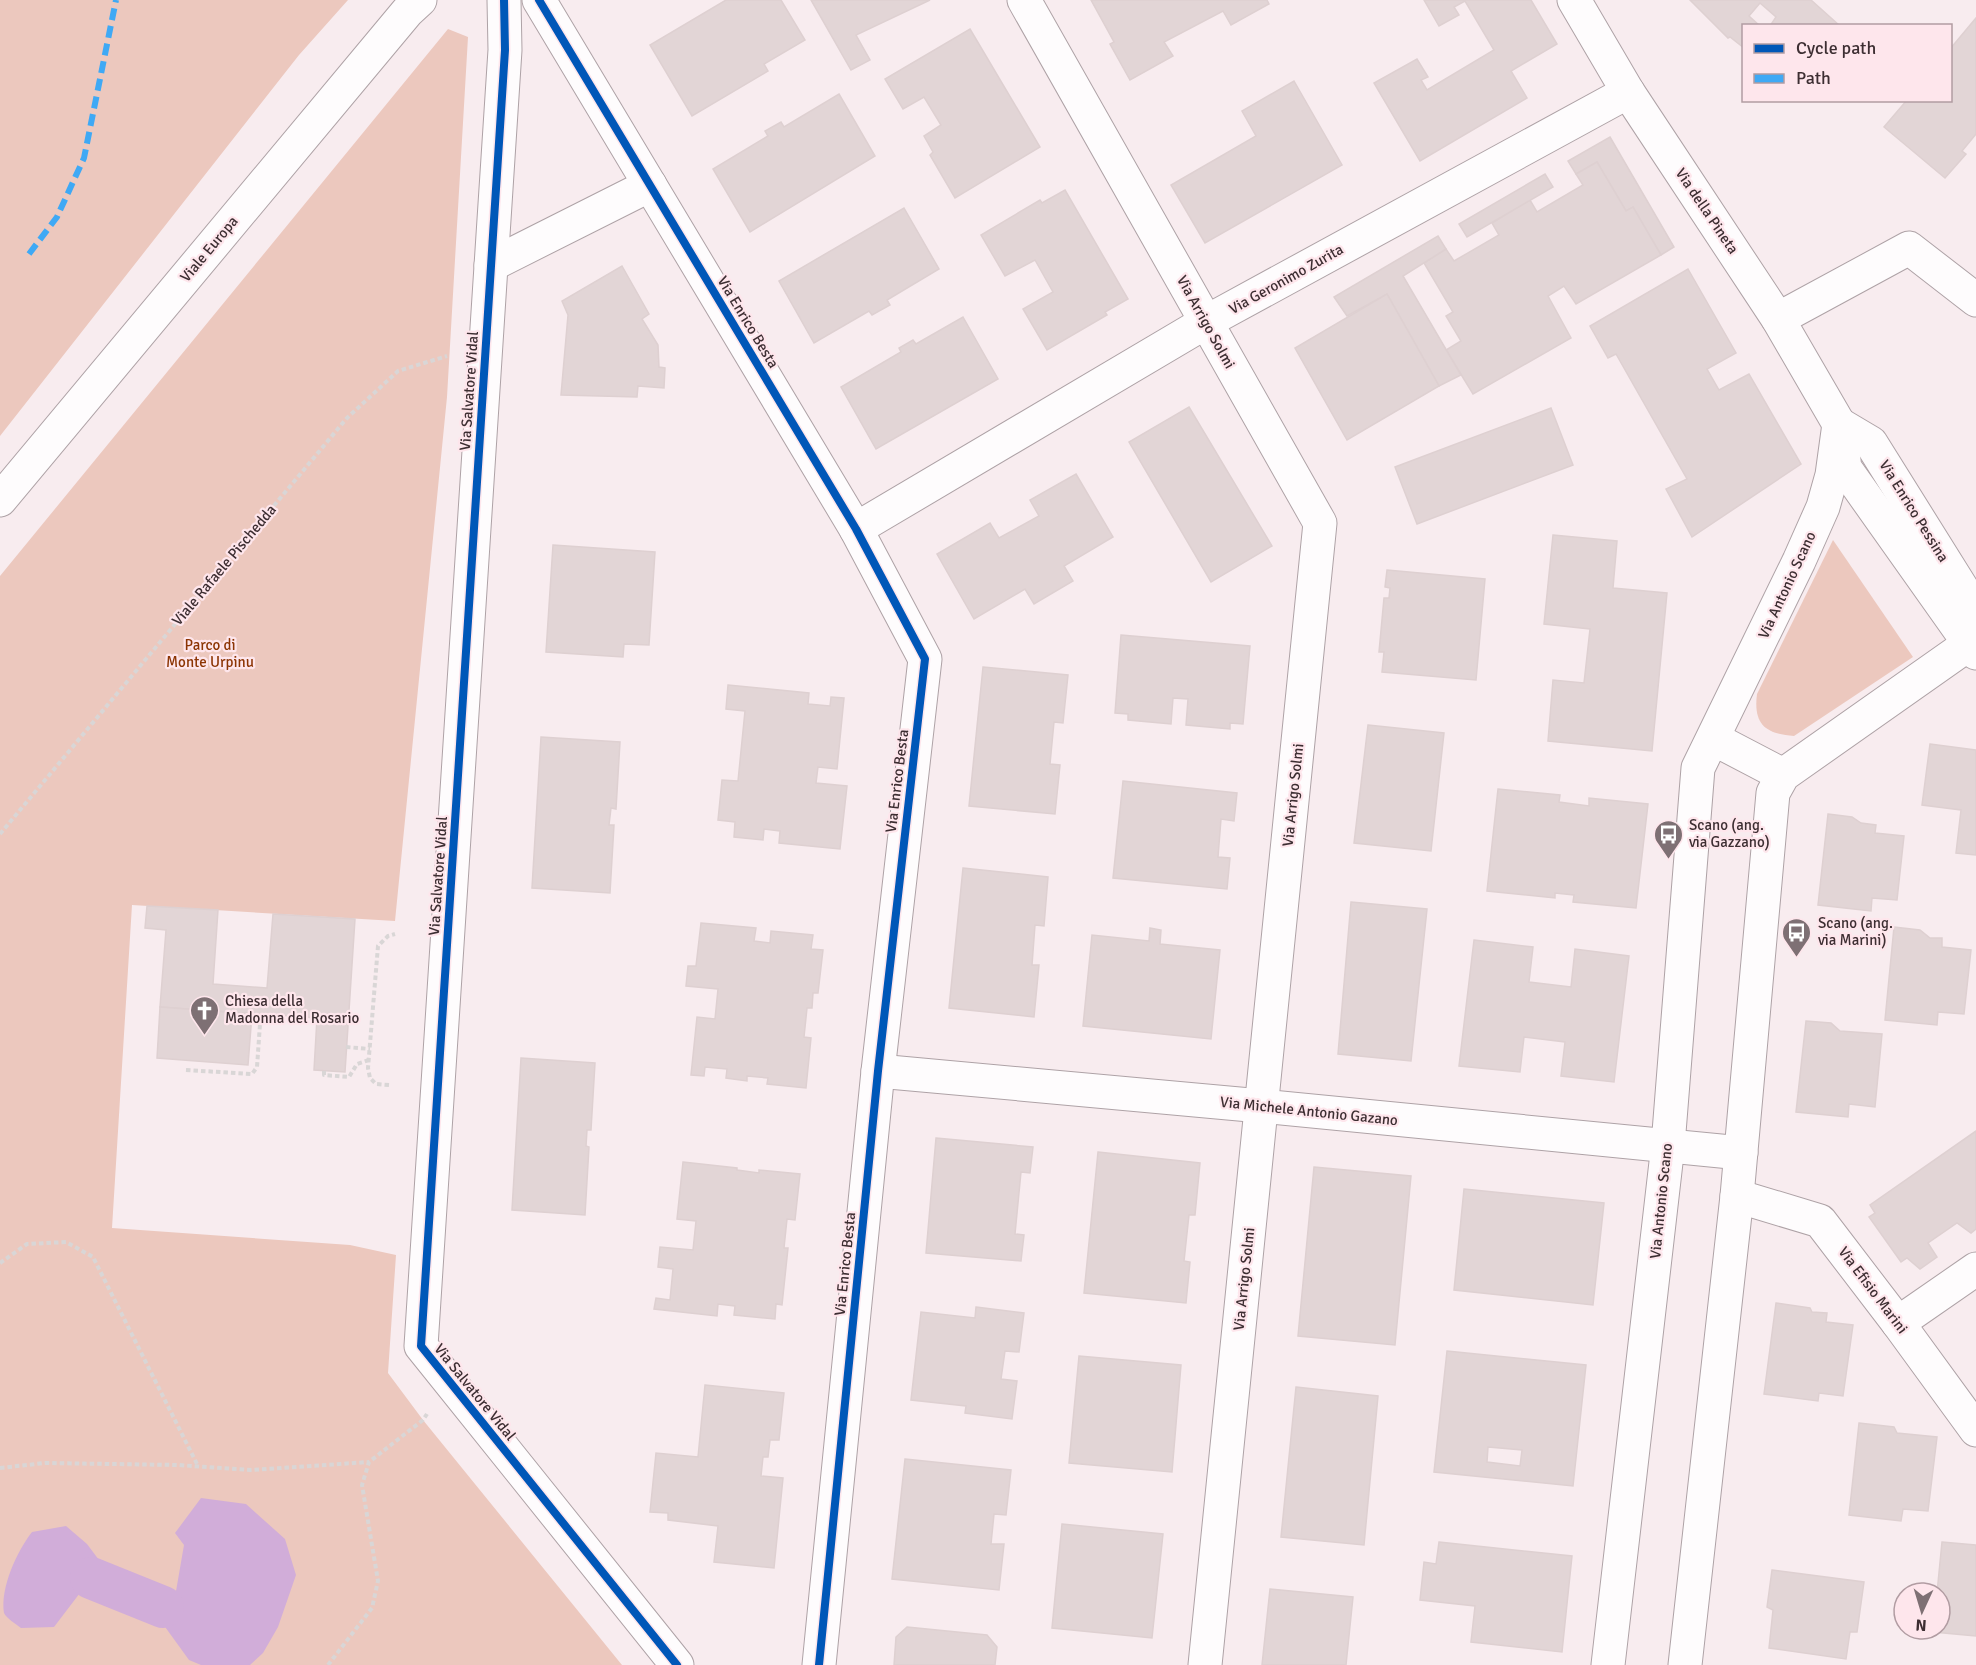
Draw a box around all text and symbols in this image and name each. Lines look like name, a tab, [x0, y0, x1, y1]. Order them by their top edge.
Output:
legend	[1742, 24, 1952, 102]
text: Cycle path	[1796, 37, 1876, 59]
text: Path	[1796, 67, 1831, 89]
street label: Via della Pineta	[1672, 165, 1742, 257]
street label: Viale Europa	[176, 212, 242, 286]
street label: Via Geronimo Zurita	[1226, 240, 1346, 318]
street label: Via Arrigo Solmi	[1173, 272, 1239, 372]
street label: Via Enrico Besta	[713, 273, 783, 371]
street label: Via Salvatore Vidal	[456, 331, 482, 451]
street label: Via Enrico Pessina	[1875, 457, 1953, 565]
street label: Viale Rafaele Pischedda	[168, 501, 280, 629]
street label: Via Antonio Scano	[1754, 528, 1820, 641]
park label: Parco di Monte Urpinu	[166, 636, 254, 671]
street label: Via Enrico Besta	[882, 728, 912, 834]
street label: Via Arrigo Solmi	[1279, 742, 1307, 848]
street label: Via Salvatore Vidal	[425, 816, 451, 936]
place label: Scano (ang. via Gazzano)	[1689, 816, 1770, 851]
bus stop icon: Scano (ang. via Gazzano)	[1652, 818, 1684, 860]
place label: Scano (ang. via Marini)	[1818, 914, 1893, 949]
bus stop icon: Scano (ang. via Marini)	[1781, 916, 1813, 958]
place label: Chiesa della Madonna del Rosario	[225, 992, 359, 1027]
church icon: Chiesa della Madonna del Rosario	[188, 994, 220, 1036]
street label: Via Michele Antonio Gazano	[1219, 1093, 1399, 1129]
street label: Via Antonio Scano	[1646, 1142, 1676, 1260]
street label: Via Enrico Besta	[831, 1211, 859, 1317]
street label: Via Arrigo Solmi	[1230, 1226, 1258, 1332]
street label: Via Efisio Marini	[1834, 1243, 1912, 1337]
street label: Via Salvatore Vidal	[430, 1340, 520, 1444]
north arrow	[1892, 1581, 1952, 1641]
text: N	[1915, 1615, 1927, 1635]

